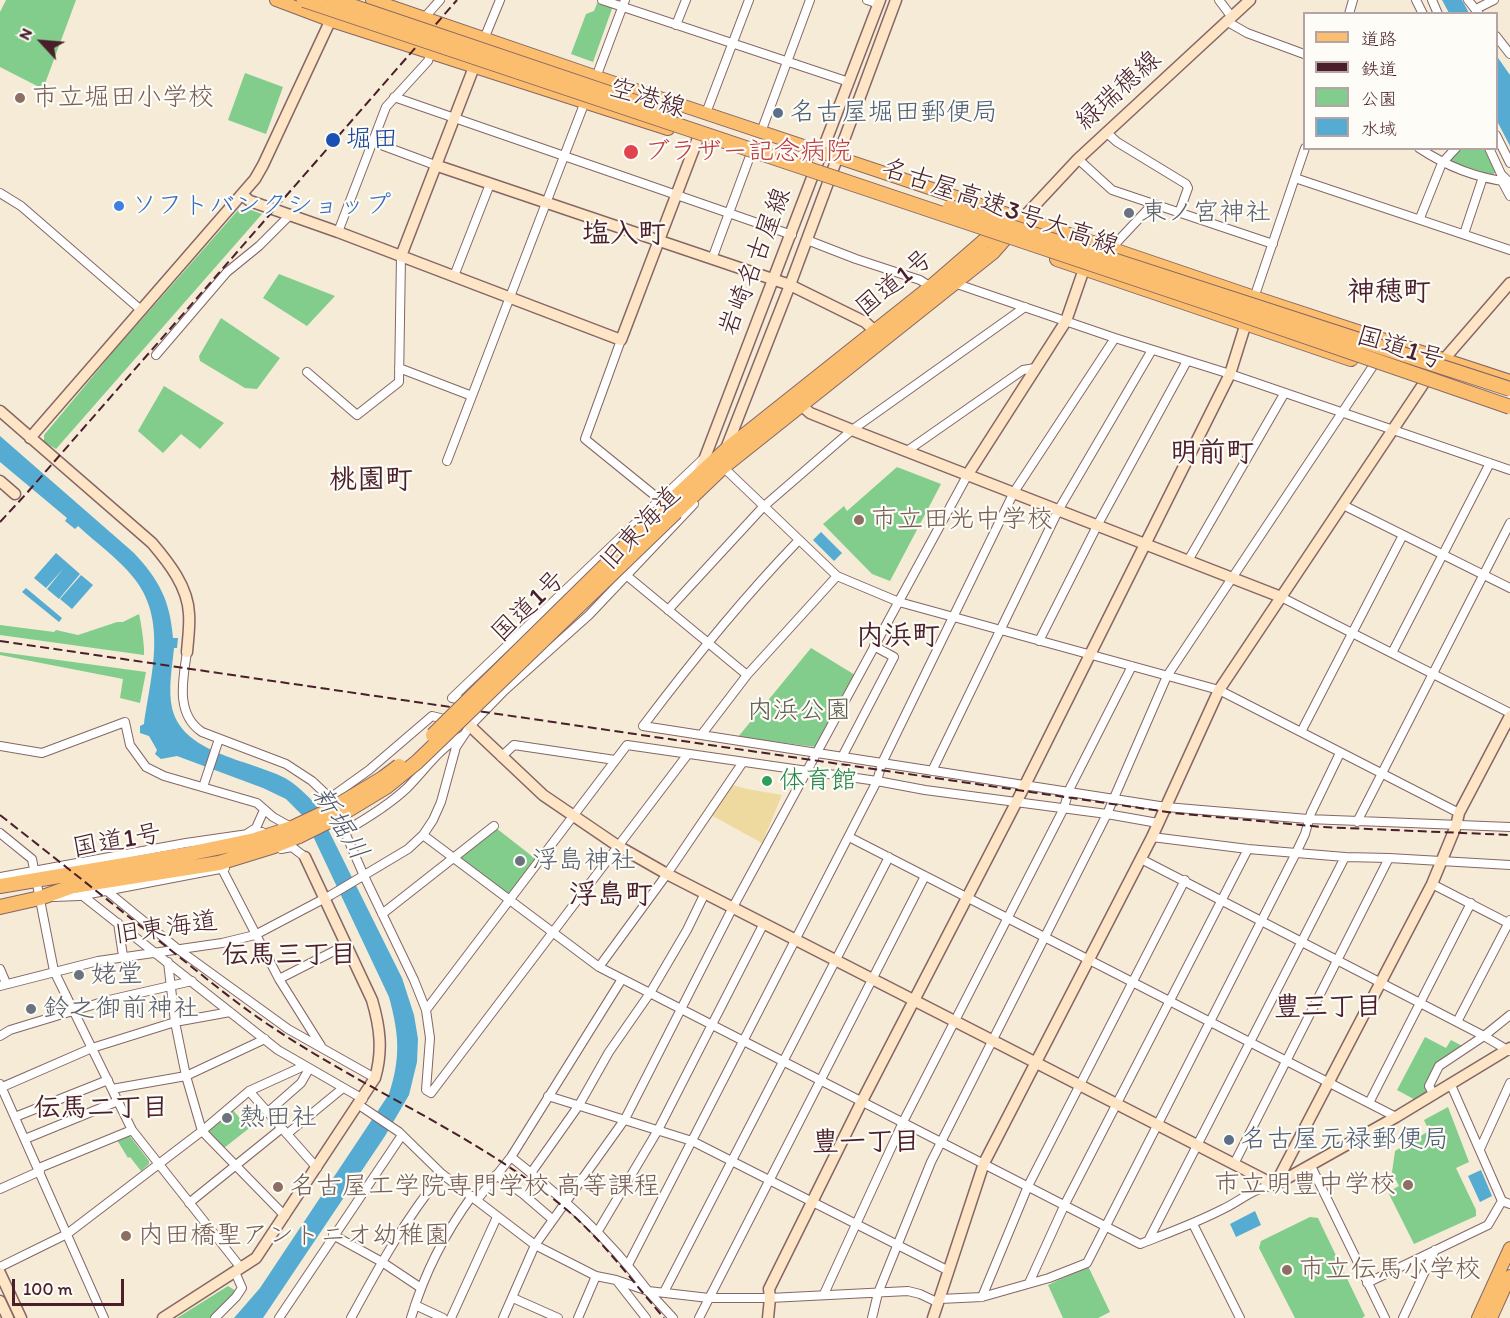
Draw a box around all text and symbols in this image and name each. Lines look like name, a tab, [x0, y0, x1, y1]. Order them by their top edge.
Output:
north arrow	[12, 12, 72, 72]
legend	[1303, 12, 1498, 150]
text: N	[14, 25, 36, 43]
text: 道路	[1361, 28, 1397, 50]
street label: 緑瑞穂線	[1070, 45, 1168, 137]
text: 鉄道	[1361, 58, 1397, 80]
street label: 空港線	[605, 73, 689, 125]
place label: 市立堀田小学校	[32, 82, 214, 114]
text: 公園	[1361, 88, 1397, 110]
marker: 市立堀田小学校	[13, 91, 27, 105]
place label: 名古屋堀田郵便局	[790, 97, 998, 129]
marker: 名古屋堀田郵便局	[771, 106, 785, 120]
text: 水域	[1361, 118, 1397, 140]
place label: 堀田	[346, 124, 398, 156]
marker: 堀田	[324, 131, 342, 149]
place label: ブラザー記念病院	[644, 136, 852, 168]
marker: ブラザー記念病院	[622, 143, 640, 161]
street label: 名古屋高速3号大高線	[878, 153, 1122, 263]
street label: 岩崎名古屋線	[713, 184, 799, 340]
place label: ソフトバンクショップ	[131, 190, 391, 222]
place label: 東ノ宮神社	[1141, 197, 1271, 229]
marker: ソフトバンクショップ	[112, 199, 126, 213]
marker: 東ノ宮神社	[1122, 206, 1136, 220]
district label: 塩入町	[582, 218, 666, 252]
street label: 国道1号	[850, 244, 940, 324]
district label: 神穂町	[1347, 276, 1431, 310]
street label: 国道1号	[1352, 321, 1448, 377]
district label: 明前町	[1170, 437, 1254, 471]
district label: 桃園町	[329, 464, 413, 498]
street label: 旧東海道	[594, 480, 688, 578]
place label: 市立田光中学校	[871, 504, 1053, 536]
marker: 市立田光中学校	[852, 513, 866, 527]
street label: 国道1号	[486, 564, 572, 650]
district label: 内浜町	[856, 620, 940, 654]
park label: 内浜公園	[747, 695, 851, 727]
place label: 体育館	[779, 765, 857, 797]
marker: 体育館	[760, 774, 774, 788]
water label: 新堀川	[304, 781, 374, 867]
street label: 国道1号	[70, 819, 164, 865]
place label: 浮島神社	[532, 845, 636, 877]
marker: 浮島神社	[513, 854, 527, 868]
district label: 浮島町	[569, 879, 653, 913]
street label: 旧東海道	[112, 906, 220, 952]
district label: 伝馬三丁目	[222, 940, 356, 972]
place label: 姥堂	[91, 959, 143, 991]
marker: 姥堂	[72, 968, 86, 982]
district label: 豊三丁目	[1274, 992, 1382, 1024]
place label: 鈴之御前神社	[43, 993, 199, 1025]
marker: 鈴之御前神社	[24, 1002, 38, 1016]
district label: 伝馬二丁目	[34, 1093, 168, 1125]
place label: 熱田社	[239, 1102, 317, 1134]
marker: 熱田社	[220, 1111, 234, 1125]
place label: 名古屋元禄郵便局	[1241, 1124, 1449, 1156]
district label: 豊一丁目	[812, 1127, 920, 1159]
marker: 名古屋元禄郵便局	[1222, 1133, 1236, 1147]
place label: 市立明豊中学校	[1214, 1169, 1396, 1201]
place label: 名古屋工学院専門学校 高等課程	[290, 1171, 660, 1203]
marker: 市立明豊中学校	[1401, 1178, 1415, 1192]
marker: 名古屋工学院専門学校 高等課程	[271, 1180, 285, 1194]
place label: 内田橋聖アントニオ幼稚園	[138, 1220, 450, 1252]
marker: 内田橋聖アントニオ幼稚園	[119, 1229, 133, 1243]
place label: 市立伝馬小学校	[1299, 1254, 1481, 1286]
marker: 市立伝馬小学校	[1280, 1263, 1294, 1277]
scale bar	[15, 1267, 128, 1305]
text: 100 m	[23, 1278, 73, 1300]

